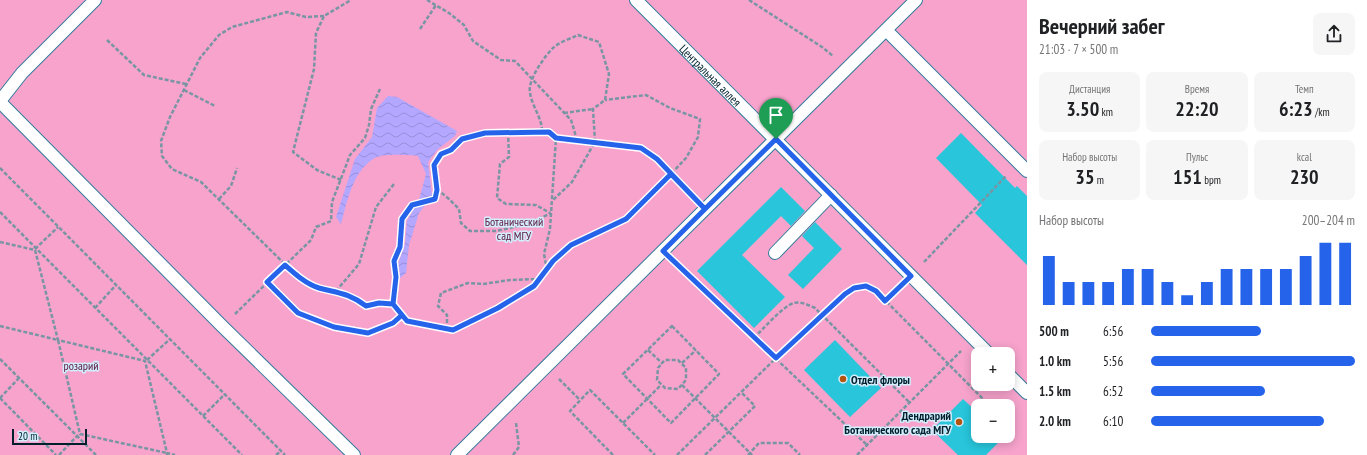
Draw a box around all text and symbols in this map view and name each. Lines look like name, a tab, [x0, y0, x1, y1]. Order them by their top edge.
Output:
text: Вечерний забег	[1039, 12, 1165, 40]
button: share	[1313, 13, 1355, 55]
street label: Центральная аллея	[677, 41, 745, 109]
text: 21:03 · 7 × 500 m	[1039, 41, 1118, 58]
text: Дистанция	[1069, 82, 1110, 96]
text: Время	[1185, 82, 1209, 96]
text: Темп	[1295, 82, 1314, 96]
text: 3.50	[1066, 96, 1099, 122]
text: 22:20	[1175, 96, 1219, 122]
text: 6:23	[1279, 96, 1313, 122]
pin	[759, 98, 793, 139]
icon: arrive	[765, 104, 787, 126]
text: km	[1099, 105, 1113, 119]
text: /km	[1313, 105, 1330, 119]
text: Набор высоты	[1062, 150, 1117, 164]
text: Пульс	[1186, 150, 1208, 164]
text: kcal	[1297, 150, 1312, 164]
text: 35	[1075, 164, 1094, 190]
text: 151	[1173, 164, 1202, 190]
text: 230	[1290, 164, 1319, 190]
text: m	[1094, 173, 1104, 187]
text: bpm	[1202, 173, 1221, 187]
text: Набор высоты	[1039, 212, 1104, 229]
text: 200–204 m	[1302, 212, 1355, 229]
park label: Ботанический сад МГУ	[485, 214, 543, 243]
text: 500 m	[1039, 323, 1069, 340]
text: 6:56	[1103, 323, 1123, 340]
map controls	[971, 347, 1015, 443]
button: +	[971, 347, 1015, 391]
text: 1.0 km	[1039, 353, 1071, 370]
text: 5:56	[1103, 353, 1123, 370]
park label: розарий	[63, 358, 99, 373]
place label: Отдел флоры	[851, 372, 910, 387]
marker: Отдел флоры	[838, 374, 848, 384]
text: 1.5 km	[1039, 383, 1071, 400]
text: 6:52	[1103, 383, 1123, 400]
button: −	[971, 399, 1015, 443]
place label: Дендрарий Ботанического сада МГУ	[844, 408, 951, 437]
text: 2.0 km	[1039, 413, 1071, 430]
text: 6:10	[1103, 413, 1123, 430]
marker: Дендрарий Ботанического сада МГУ	[954, 417, 964, 427]
scale bar	[12, 427, 87, 446]
text: 20 m	[18, 429, 37, 443]

